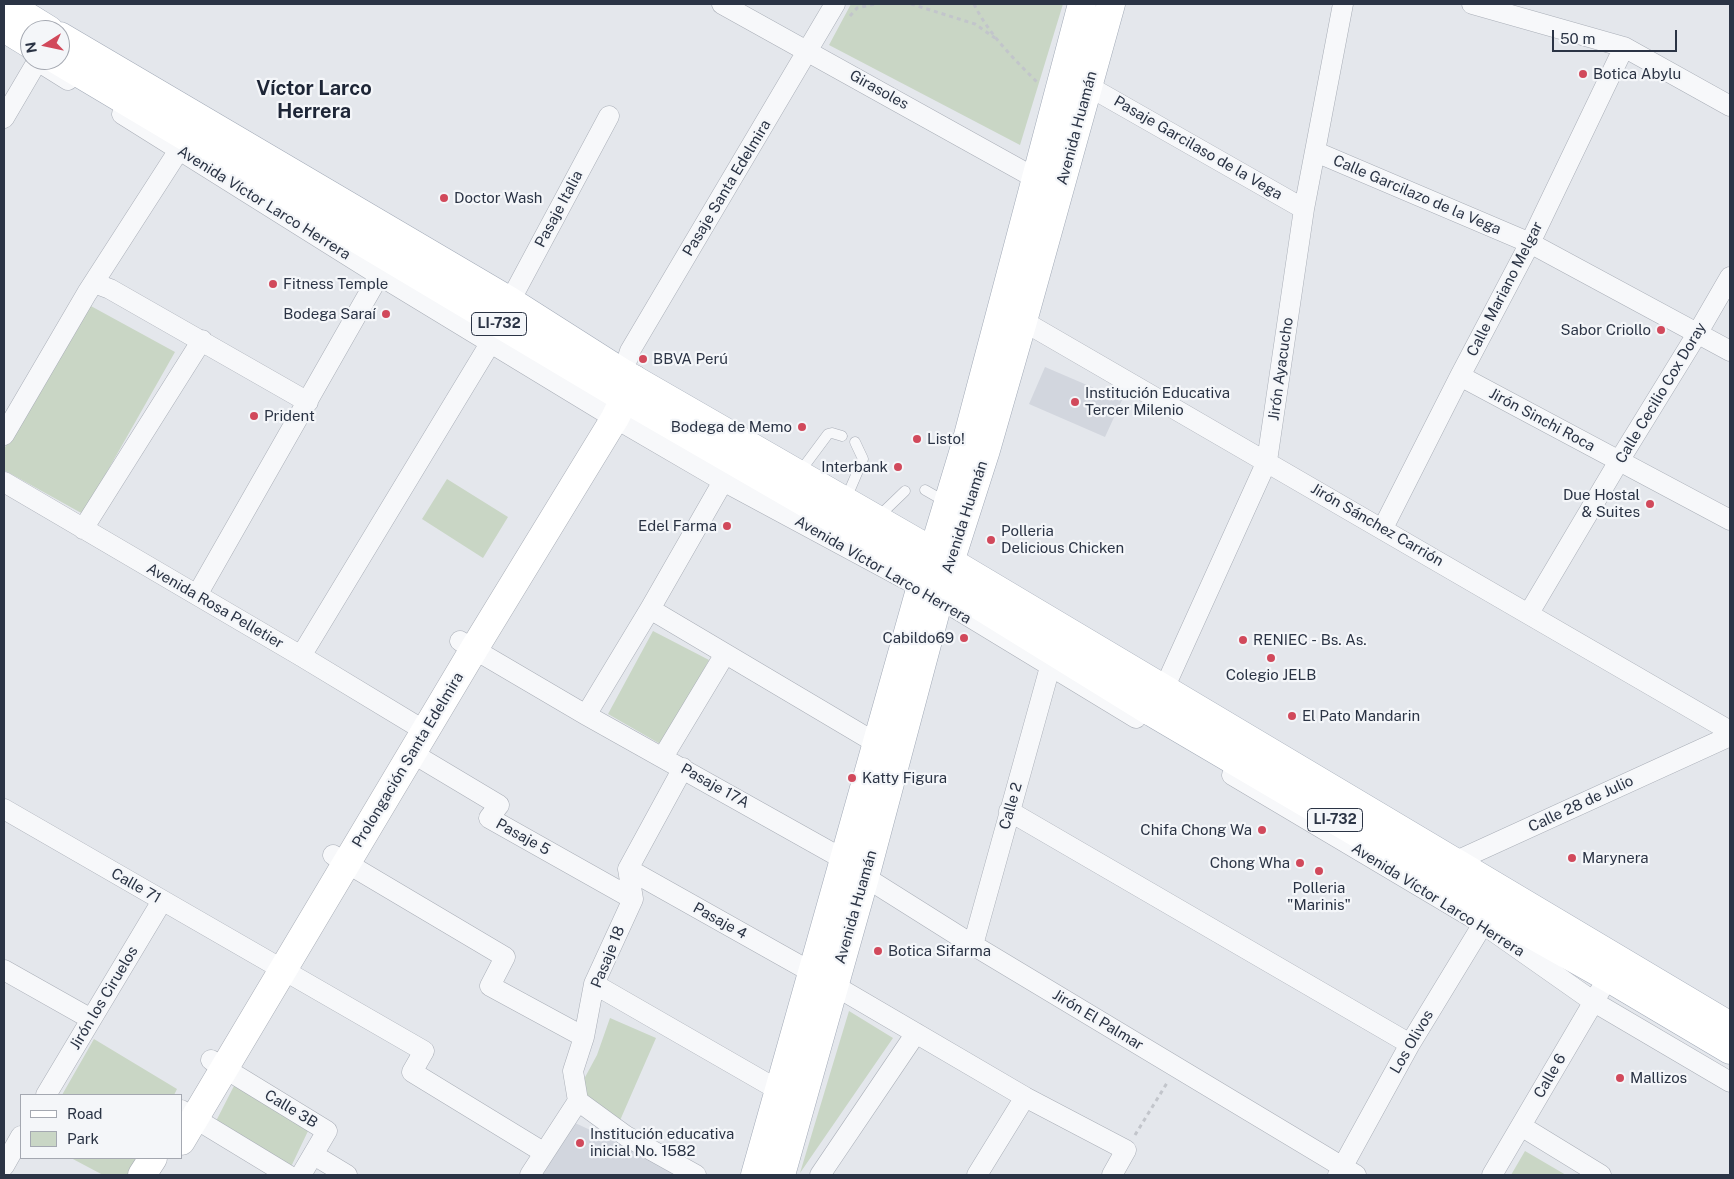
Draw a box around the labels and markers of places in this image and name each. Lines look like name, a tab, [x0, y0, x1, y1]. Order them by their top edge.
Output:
place label: Botica Abylu	[1593, 65, 1681, 83]
marker: Botica Abylu	[1577, 68, 1589, 80]
place label: Doctor Wash	[454, 189, 542, 207]
marker: Doctor Wash	[438, 192, 450, 204]
place label: Fitness Temple	[283, 275, 388, 293]
marker: Fitness Temple	[267, 278, 279, 290]
place label: Bodega Saraí	[283, 305, 376, 323]
marker: Bodega Saraí	[380, 308, 392, 320]
place label: Sabor Criollo	[1560, 321, 1651, 339]
marker: Sabor Criollo	[1655, 324, 1667, 336]
place label: BBVA Perú	[653, 350, 728, 368]
marker: BBVA Perú	[637, 353, 649, 365]
place label: Institución Educativa Tercer Milenio	[1085, 384, 1230, 419]
marker: Institución Educativa Tercer Milenio	[1069, 396, 1081, 408]
place label: Prident	[264, 407, 315, 425]
marker: Prident	[248, 410, 260, 422]
place label: Bodega de Memo	[671, 418, 792, 436]
marker: Bodega de Memo	[796, 421, 808, 433]
place label: Listo!	[927, 430, 965, 448]
marker: Listo!	[911, 433, 923, 445]
place label: Interbank	[821, 458, 888, 476]
marker: Interbank	[892, 461, 904, 473]
place label: Due Hostal & Suites	[1563, 486, 1640, 521]
marker: Due Hostal & Suites	[1644, 498, 1656, 510]
place label: Edel Farma	[638, 517, 717, 535]
marker: Edel Farma	[721, 520, 733, 532]
place label: Polleria Delicious Chicken	[1001, 522, 1124, 557]
marker: Polleria Delicious Chicken	[985, 534, 997, 546]
place label: Cabildo69	[883, 629, 954, 647]
place label: RENIEC - Bs. As.	[1253, 631, 1367, 649]
marker: Cabildo69	[958, 632, 970, 644]
marker: RENIEC - Bs. As.	[1237, 634, 1249, 646]
marker: Colegio JELB	[1265, 652, 1277, 664]
place label: Colegio JELB	[1226, 666, 1316, 684]
place label: El Pato Mandarin	[1302, 707, 1420, 725]
marker: El Pato Mandarin	[1286, 710, 1298, 722]
place label: Katty Figura	[862, 769, 947, 787]
marker: Katty Figura	[846, 772, 858, 784]
place label: Chifa Chong Wa	[1140, 821, 1252, 839]
marker: Chifa Chong Wa	[1256, 824, 1268, 836]
place label: Marynera	[1582, 849, 1649, 867]
marker: Marynera	[1566, 852, 1578, 864]
place label: Chong Wha	[1210, 854, 1290, 872]
marker: Chong Wha	[1294, 857, 1306, 869]
marker: Polleria "Marinis"	[1313, 865, 1325, 877]
place label: Polleria "Marinis"	[1287, 879, 1351, 914]
place label: Botica Sifarma	[888, 942, 991, 960]
marker: Botica Sifarma	[872, 945, 884, 957]
place label: Mallizos	[1630, 1069, 1687, 1087]
marker: Mallizos	[1614, 1072, 1626, 1084]
place label: Institución educativa inicial No. 1582	[590, 1125, 734, 1160]
marker: Institución educativa inicial No. 1582	[574, 1137, 586, 1149]

